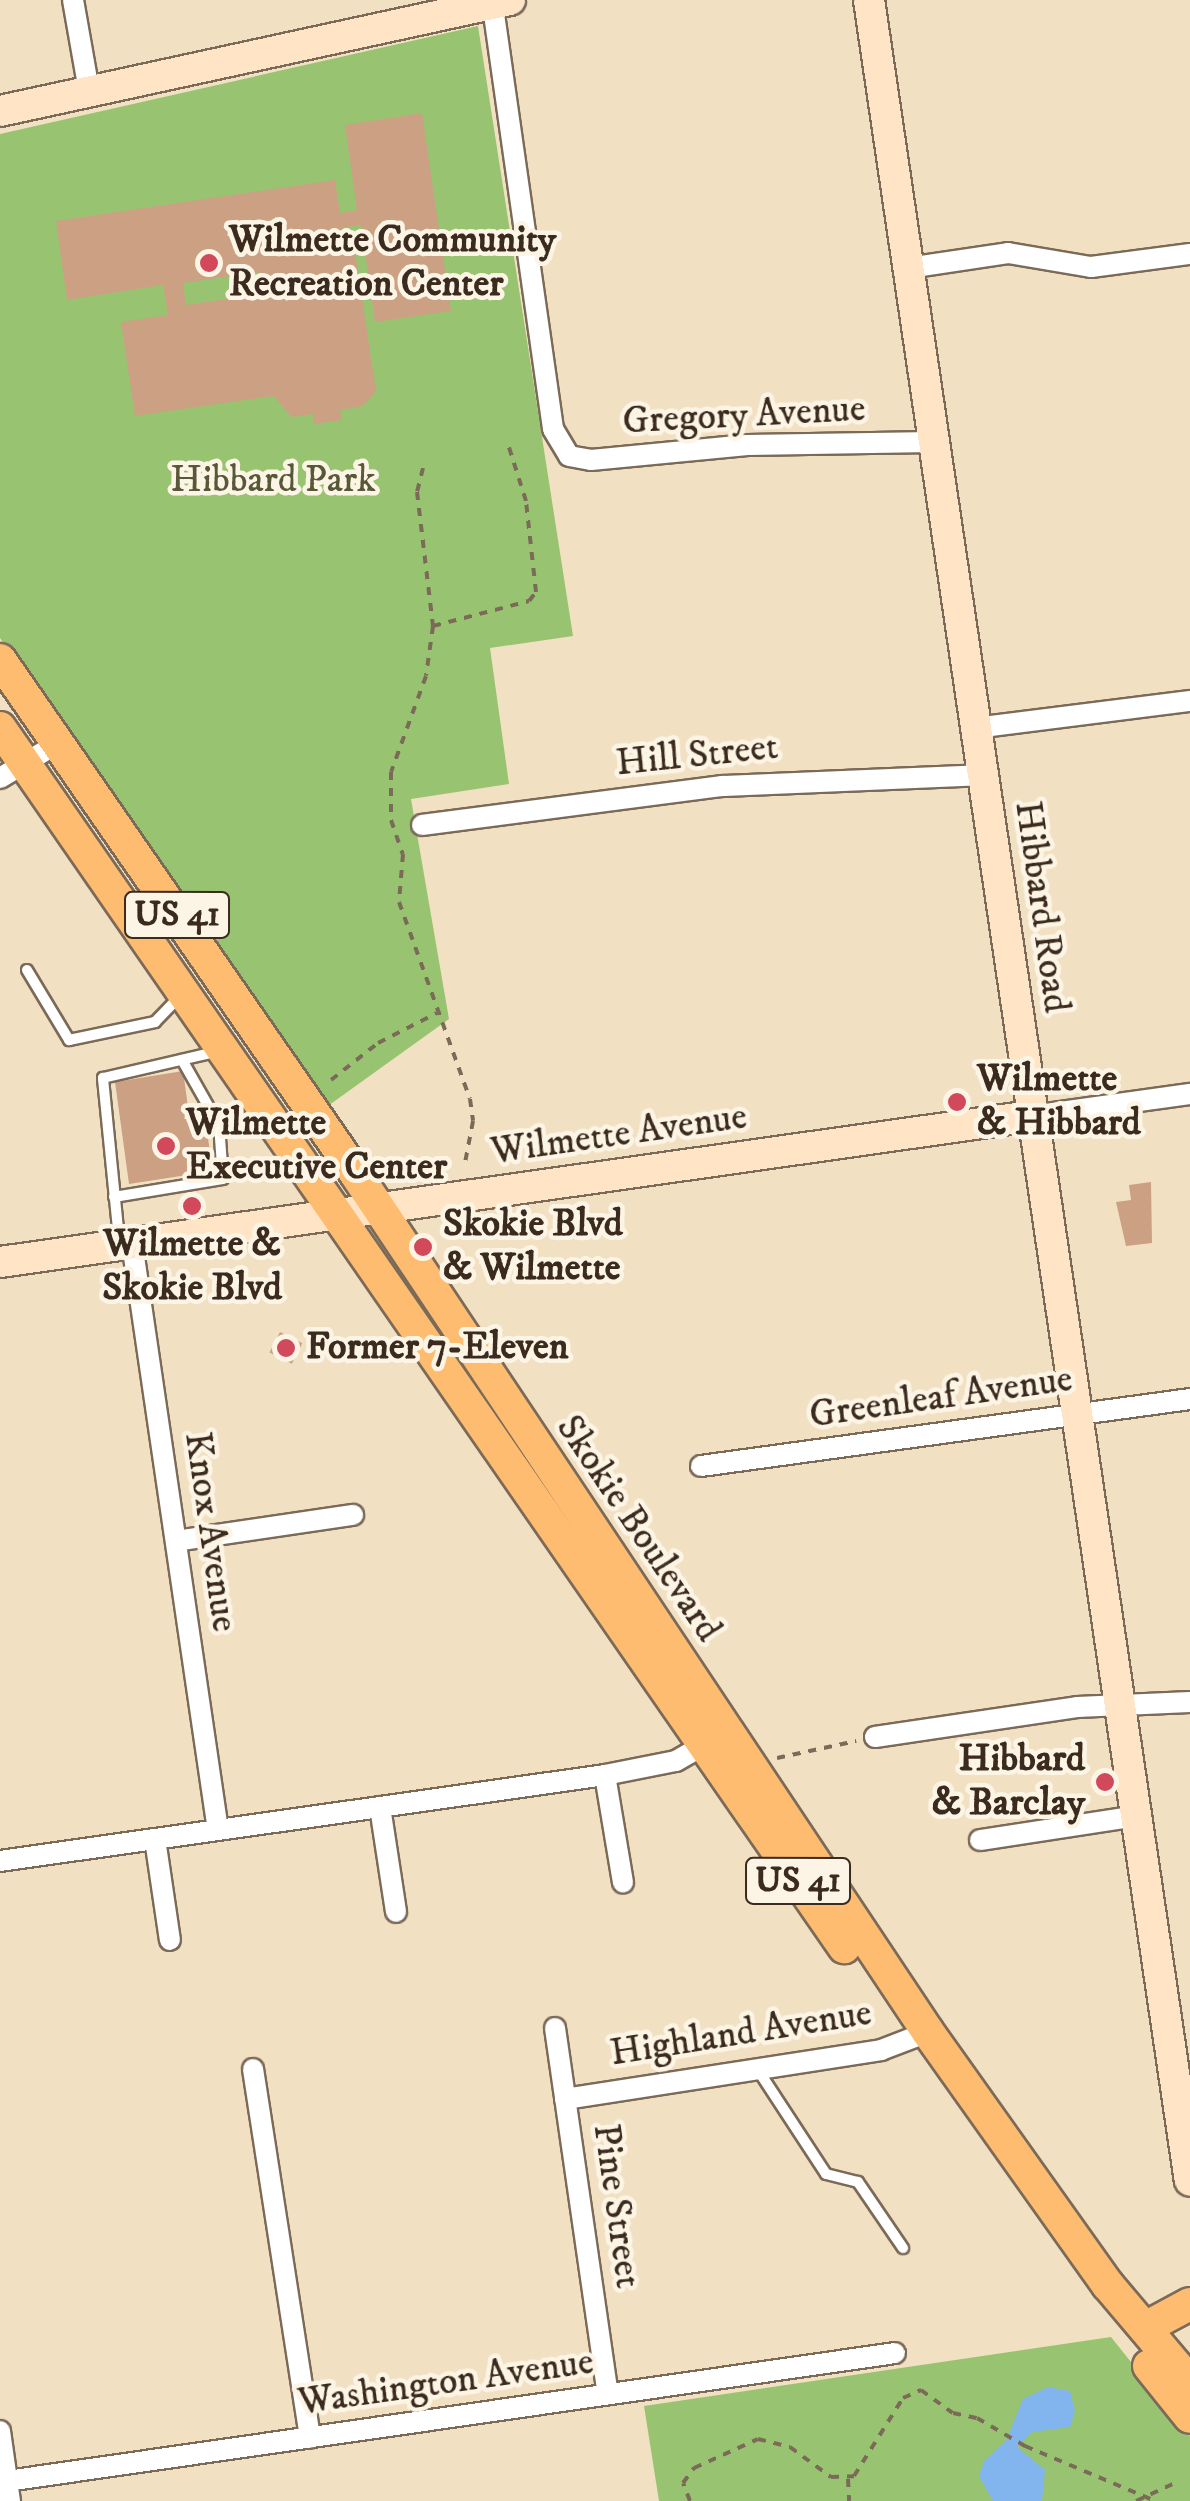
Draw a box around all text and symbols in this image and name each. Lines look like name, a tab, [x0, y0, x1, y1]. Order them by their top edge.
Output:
place label: Wilmette Community Recreation Center	[229, 218, 556, 308]
marker: Wilmette Community Recreation Center	[198, 252, 220, 274]
street label: Gregory Avenue	[621, 387, 867, 445]
park label: Hibbard Park	[170, 458, 376, 504]
street label: Hill Street	[614, 725, 780, 787]
street label: Hibbard Road	[1004, 798, 1078, 1016]
road number: US 41	[122, 885, 232, 945]
place label: Wilmette & Hibbard	[977, 1057, 1141, 1146]
marker: Wilmette & Hibbard	[946, 1091, 968, 1113]
street label: Wilmette Avenue	[488, 1094, 750, 1176]
place label: Wilmette Executive Center	[186, 1101, 447, 1190]
marker: Wilmette Executive Center	[155, 1135, 177, 1157]
marker: Wilmette & Skokie Blvd	[181, 1195, 203, 1217]
place label: Skokie Blvd & Wilmette	[443, 1202, 623, 1292]
place label: Wilmette & Skokie Blvd	[102, 1222, 282, 1312]
marker: Skokie Blvd & Wilmette	[412, 1236, 434, 1258]
place label: Former 7-Eleven	[306, 1325, 569, 1371]
marker: Former 7-Eleven	[275, 1337, 297, 1359]
street label: Greenleaf Avenue	[807, 1357, 1075, 1439]
street label: Skokie Boulevard	[546, 1407, 730, 1651]
street label: Knox Avenue	[173, 1429, 247, 1635]
place label: Hibbard & Barclay	[932, 1737, 1085, 1826]
marker: Hibbard & Barclay	[1094, 1771, 1116, 1793]
road number: US 41	[743, 1851, 853, 1911]
street label: Highland Avenue	[607, 1991, 875, 2077]
street label: Pine Street	[582, 2121, 650, 2291]
street label: Washington Avenue	[295, 2340, 597, 2426]

